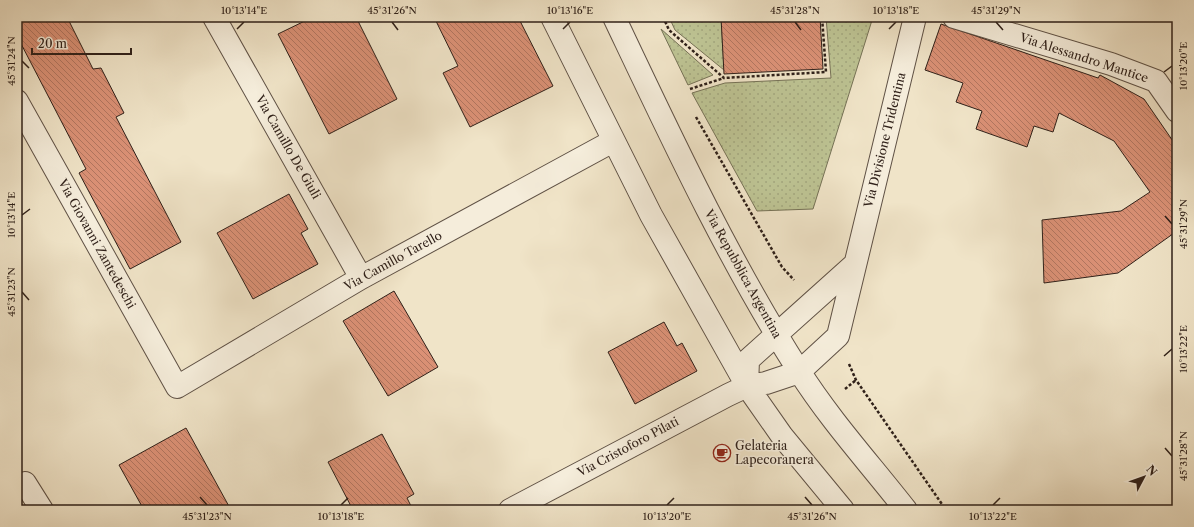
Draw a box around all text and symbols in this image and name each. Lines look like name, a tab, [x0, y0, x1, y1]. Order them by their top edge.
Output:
text: 10°13'14"E	[221, 4, 267, 17]
text: 45°31'26"N	[367, 4, 417, 17]
text: 10°13'16"E	[547, 4, 593, 17]
text: 45°31'28"N	[770, 4, 820, 17]
text: 10°13'18"E	[873, 4, 919, 17]
text: 45°31'29"N	[971, 4, 1021, 17]
street label: Via Alessandro Mantice	[1017, 29, 1151, 85]
scale bar	[32, 30, 131, 56]
text: 45°31'24"N	[5, 36, 18, 86]
text: 20 m	[38, 36, 67, 51]
text: 10°13'20"E	[1177, 42, 1190, 90]
street label: Via Divisione Tridentina	[860, 70, 909, 210]
street label: Via Camillo De Giuli	[252, 91, 324, 202]
street label: Via Giovanni Zantedeschi	[55, 175, 140, 312]
text: 10°13'14"E	[5, 192, 18, 238]
text: 45°31'29"N	[1177, 199, 1190, 249]
street label: Via Repubblica Argentina	[701, 206, 785, 341]
street label: Via Camillo Tarello	[340, 227, 444, 294]
text: 45°31'23"N	[5, 267, 18, 317]
text: 10°13'22"E	[1177, 325, 1190, 373]
street label: Via Cristoforo Pilati	[574, 413, 681, 480]
text: 45°31'28"N	[1177, 431, 1190, 481]
place label: Gelateria Lapecoranera	[735, 438, 815, 467]
cafe icon: Gelateria Lapecoranera	[712, 443, 732, 463]
north arrow	[1124, 457, 1164, 497]
text: N	[1143, 462, 1160, 479]
text: 45°31'23"N	[182, 510, 232, 523]
text: 10°13'18"E	[318, 510, 364, 523]
text: 10°13'20"E	[643, 510, 691, 523]
text: 45°31'26"N	[787, 510, 837, 523]
text: 10°13'22"E	[969, 510, 1017, 523]

